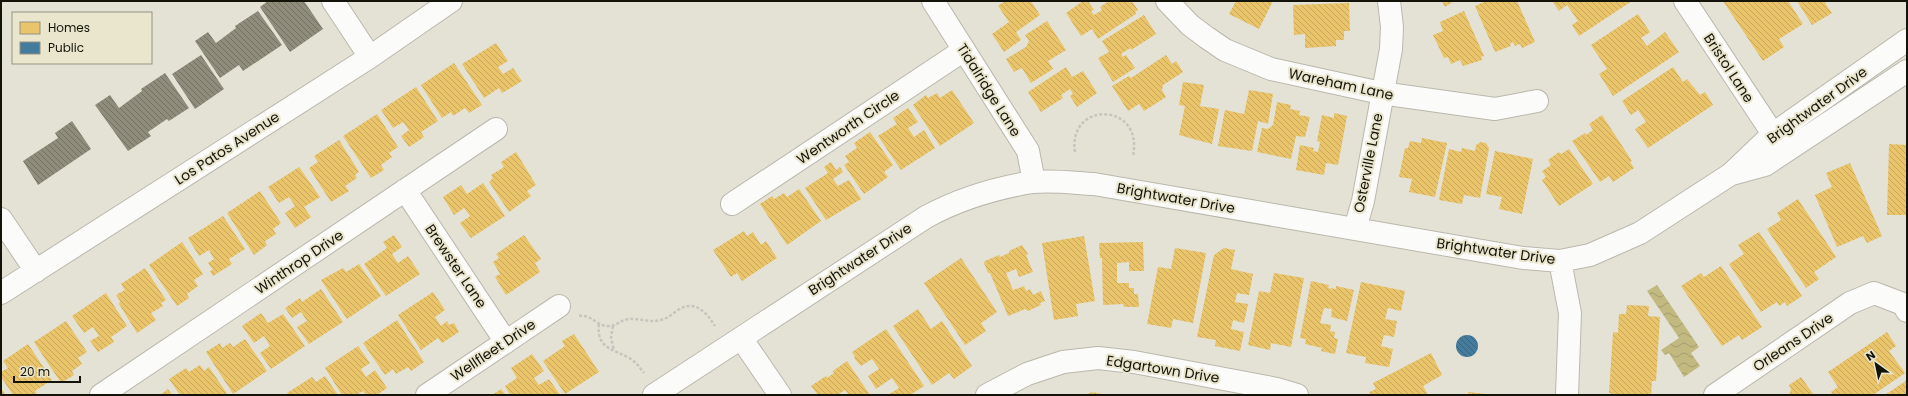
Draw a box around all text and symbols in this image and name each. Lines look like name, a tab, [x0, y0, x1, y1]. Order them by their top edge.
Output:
legend	[12, 12, 152, 64]
text: Homes	[48, 19, 90, 36]
street label: Bristol Lane	[1699, 29, 1759, 107]
text: Public	[48, 39, 84, 56]
street label: Tidalridge Lane	[952, 40, 1026, 141]
street label: Brightwater Drive	[1763, 62, 1871, 148]
street label: Wareham Lane	[1287, 63, 1396, 105]
street label: Wentworth Circle	[793, 85, 904, 169]
street label: Los Patos Avenue	[171, 106, 284, 189]
street label: Osterville Lane	[1349, 111, 1388, 215]
street label: Brightwater Drive	[1115, 178, 1237, 218]
street label: Brightwater Drive	[804, 218, 916, 300]
street label: Brewster Lane	[421, 220, 492, 312]
street label: Winthrop Drive	[251, 225, 347, 299]
street label: Brightwater Drive	[1435, 233, 1557, 269]
street label: Orleans Drive	[1749, 308, 1837, 376]
street label: Wellfleet Drive	[447, 314, 540, 386]
north arrow	[1856, 344, 1896, 384]
text: N	[1863, 347, 1878, 365]
street label: Edgartown Drive	[1105, 350, 1221, 388]
scale bar	[14, 358, 80, 384]
text: 20 m	[20, 363, 50, 380]

